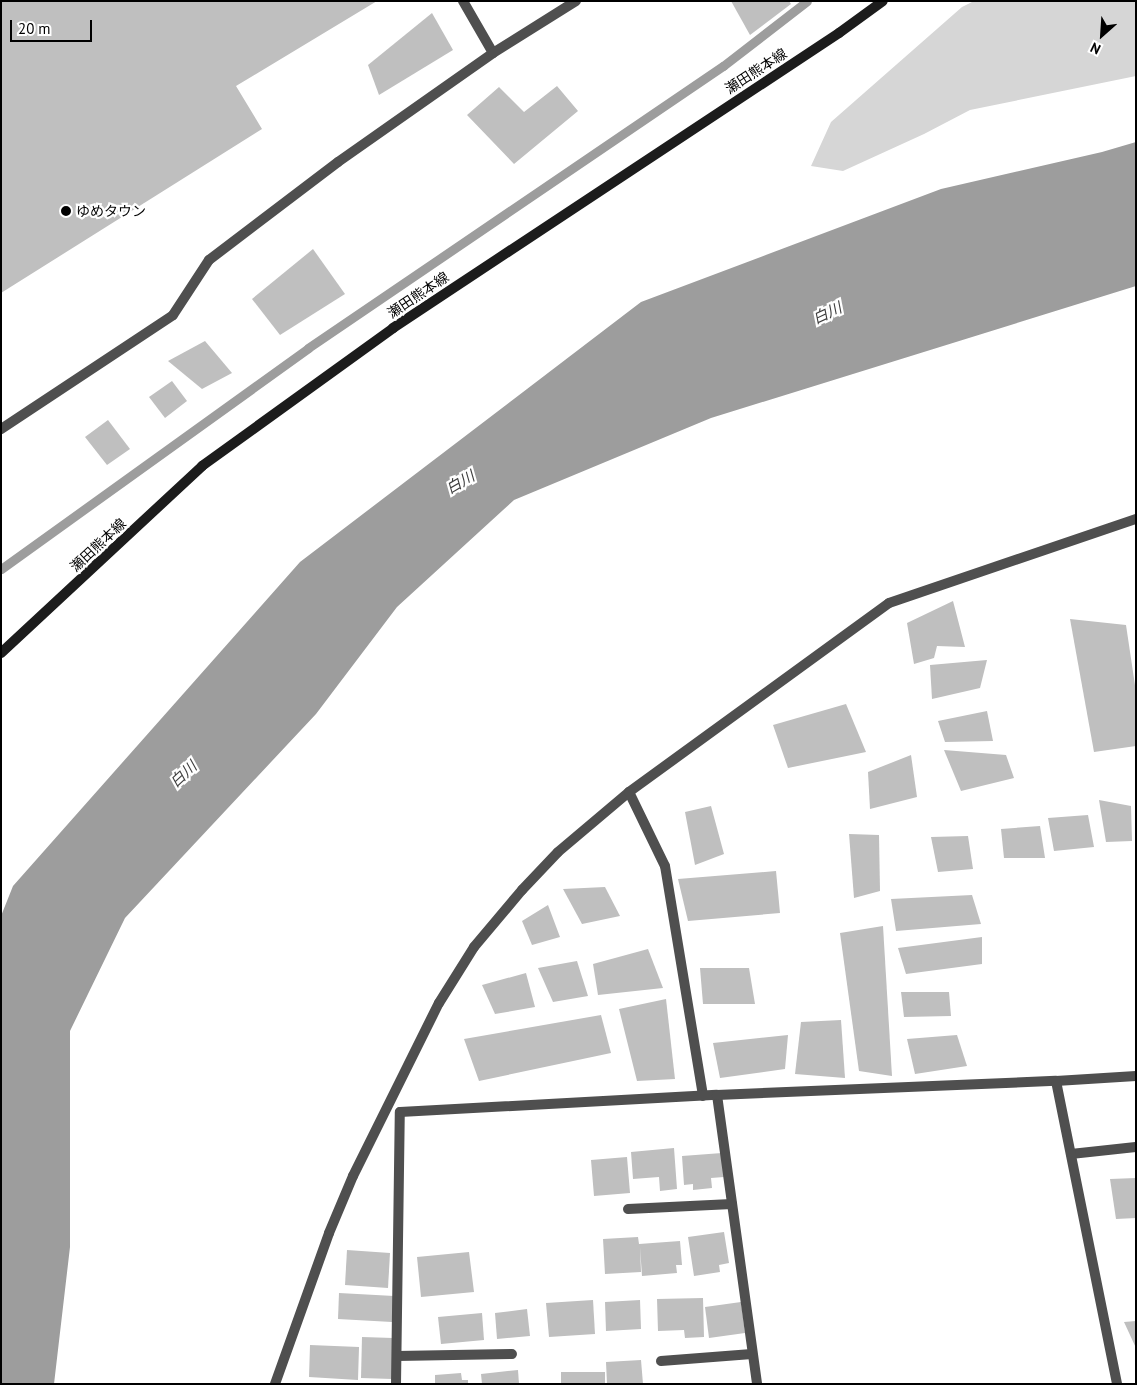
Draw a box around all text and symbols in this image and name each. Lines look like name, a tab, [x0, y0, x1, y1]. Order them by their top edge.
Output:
scale bar	[12, 10, 95, 42]
north arrow	[1077, 10, 1127, 60]
text: 20 m	[18, 19, 51, 38]
text: N	[1087, 38, 1104, 59]
street label: 瀬田熊本線	[722, 45, 790, 97]
place label: ゆめタウン	[76, 203, 146, 219]
marker: ゆめタウン	[60, 205, 72, 217]
street label: 瀬田熊本線	[384, 268, 452, 322]
water label: 白川	[810, 299, 844, 327]
water label: 白川	[443, 467, 477, 497]
street label: 瀬田熊本線	[67, 515, 129, 575]
water label: 白川	[166, 757, 200, 791]

